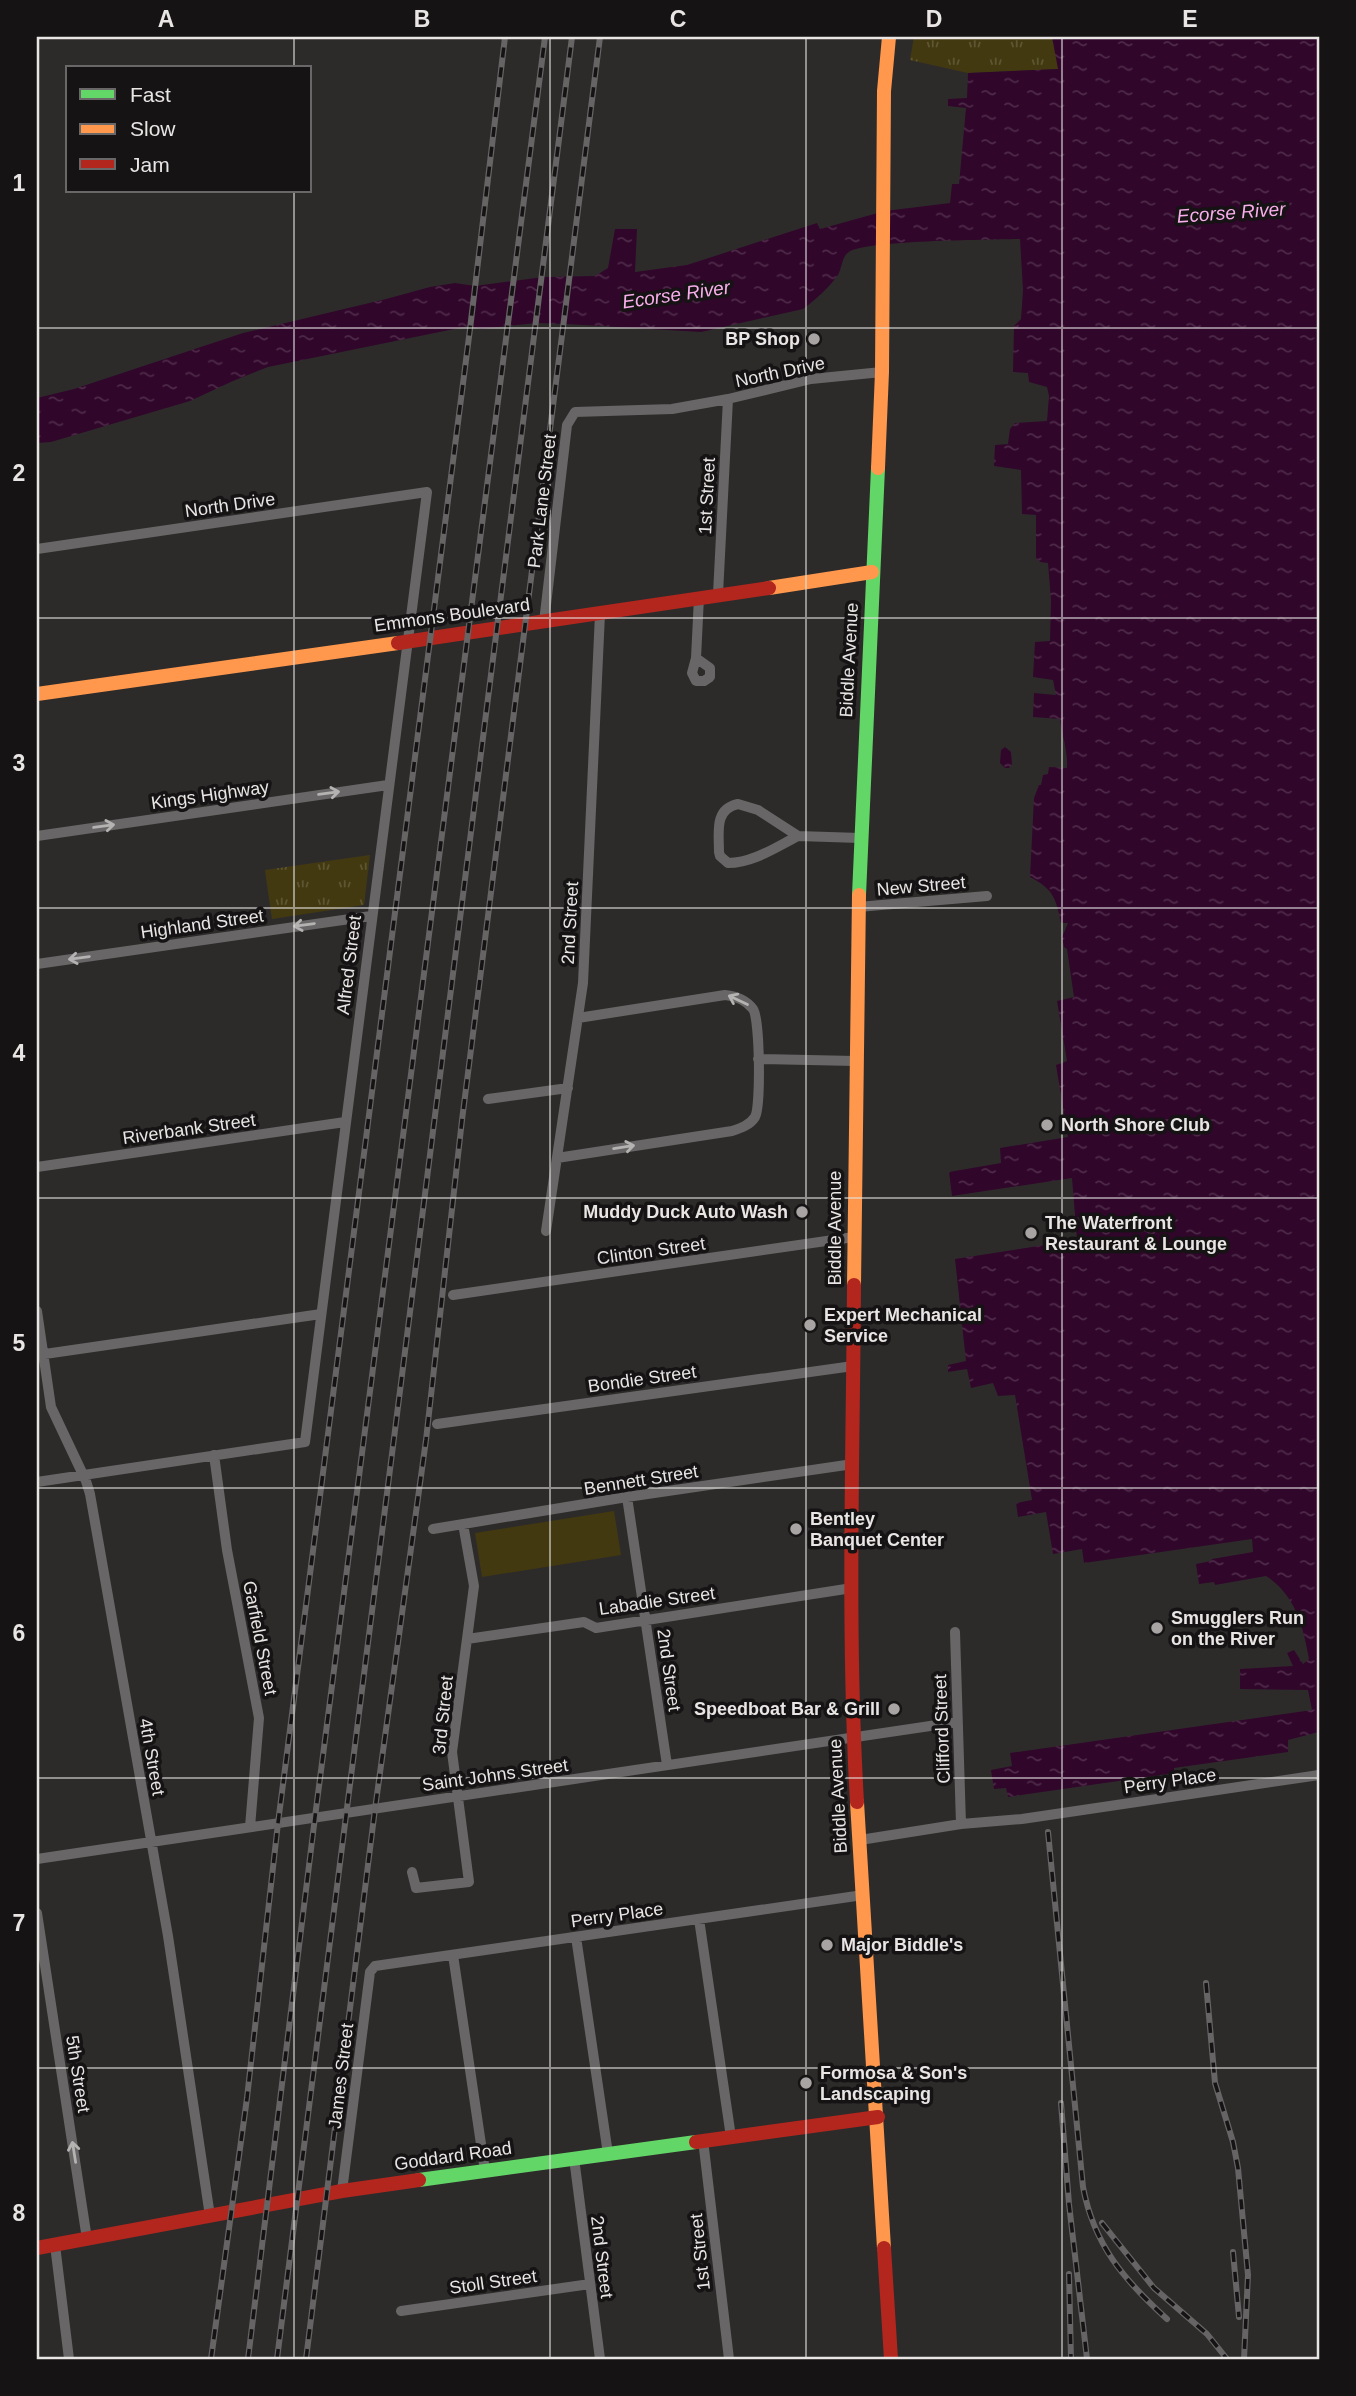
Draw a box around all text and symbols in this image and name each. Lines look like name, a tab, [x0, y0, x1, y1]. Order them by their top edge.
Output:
text: A	[158, 6, 174, 32]
text: B	[414, 6, 430, 32]
text: C	[670, 6, 686, 32]
text: D	[926, 6, 942, 32]
text: E	[1182, 6, 1198, 32]
legend	[66, 66, 312, 192]
text: Fast	[130, 83, 171, 106]
text: Slow	[130, 117, 176, 140]
text: Jam	[130, 153, 170, 176]
text: 1	[13, 170, 26, 196]
water label: Ecorse River	[1176, 198, 1287, 227]
water label: Ecorse River	[621, 276, 732, 312]
place label: BP Shop	[725, 329, 800, 349]
marker: BP Shop	[806, 331, 822, 347]
street label: North Drive	[733, 353, 827, 391]
street label: Park Lane Street	[524, 433, 560, 569]
street label: 1st Street	[695, 457, 719, 535]
text: 2	[13, 460, 25, 486]
street label: North Drive	[184, 489, 276, 521]
street label: Emmons Boulevard	[373, 594, 531, 636]
street label: Biddle Avenue	[836, 602, 862, 718]
text: 3	[13, 750, 25, 776]
street label: Kings Highway	[150, 777, 270, 813]
one-way arrow	[318, 787, 340, 800]
one-way arrow	[92, 820, 115, 833]
street label: New Street	[876, 872, 966, 900]
street label: 2nd Street	[558, 881, 582, 965]
street label: Highland Street	[139, 905, 265, 943]
street label: Alfred Street	[333, 914, 365, 1016]
one-way arrow	[293, 919, 316, 932]
one-way arrow	[68, 952, 91, 965]
one-way arrow	[728, 993, 749, 1006]
text: 4	[13, 1040, 26, 1066]
street label: Riverbank Street	[121, 1110, 257, 1148]
place label: North Shore Club	[1061, 1115, 1210, 1135]
marker: North Shore Club	[1039, 1117, 1055, 1133]
one-way arrow	[612, 1140, 635, 1153]
street label: Biddle Avenue	[825, 1171, 845, 1285]
place label: Muddy Duck Auto Wash	[583, 1202, 788, 1222]
marker: Muddy Duck Auto Wash	[794, 1204, 810, 1220]
place label: The Waterfront Restaurant & Lounge	[1045, 1213, 1227, 1254]
marker: The Waterfront Restaurant & Lounge	[1023, 1225, 1039, 1241]
street label: Clinton Street	[596, 1234, 706, 1268]
place label: Expert Mechanical Service	[824, 1305, 982, 1346]
marker: Expert Mechanical Service	[802, 1317, 818, 1333]
text: 5	[13, 1330, 26, 1356]
street label: Bondie Street	[587, 1362, 697, 1396]
street label: Bennett Street	[583, 1461, 699, 1499]
place label: Bentley Banquet Center	[810, 1509, 944, 1550]
marker: Bentley Banquet Center	[788, 1521, 804, 1537]
street label: Garfield Street	[239, 1579, 281, 1697]
street label: Labadie Street	[598, 1583, 716, 1619]
place label: Smugglers Run on the River	[1171, 1608, 1304, 1649]
text: 6	[13, 1620, 25, 1646]
marker: Smugglers Run on the River	[1149, 1620, 1165, 1636]
street label: 2nd Street	[653, 1627, 685, 1713]
street label: Clifford Street	[930, 1674, 954, 1784]
street label: 3rd Street	[429, 1675, 457, 1755]
place label: Speedboat Bar & Grill	[694, 1699, 880, 1719]
marker: Speedboat Bar & Grill	[886, 1701, 902, 1717]
street label: 4th Street	[135, 1717, 169, 1797]
street label: Biddle Avenue	[825, 1738, 851, 1854]
street label: Saint Johns Street	[421, 1755, 569, 1795]
street label: Perry Place	[1123, 1765, 1217, 1797]
street label: Perry Place	[570, 1899, 664, 1931]
text: 7	[13, 1910, 25, 1936]
place label: Major Biddle's	[841, 1935, 963, 1955]
marker: Major Biddle's	[819, 1937, 835, 1953]
street label: James Street	[325, 2022, 357, 2130]
street label: 5th Street	[62, 2034, 94, 2114]
place label: Formosa & Son's Landscaping	[820, 2063, 967, 2104]
marker: Formosa & Son's Landscaping	[798, 2075, 814, 2091]
street label: Goddard Road	[393, 2138, 513, 2174]
one-way arrow	[67, 2141, 80, 2164]
text: 8	[13, 2200, 26, 2226]
street label: 1st Street	[686, 2213, 714, 2291]
street label: 2nd Street	[587, 2215, 617, 2299]
street label: Stoll Street	[448, 2266, 538, 2298]

